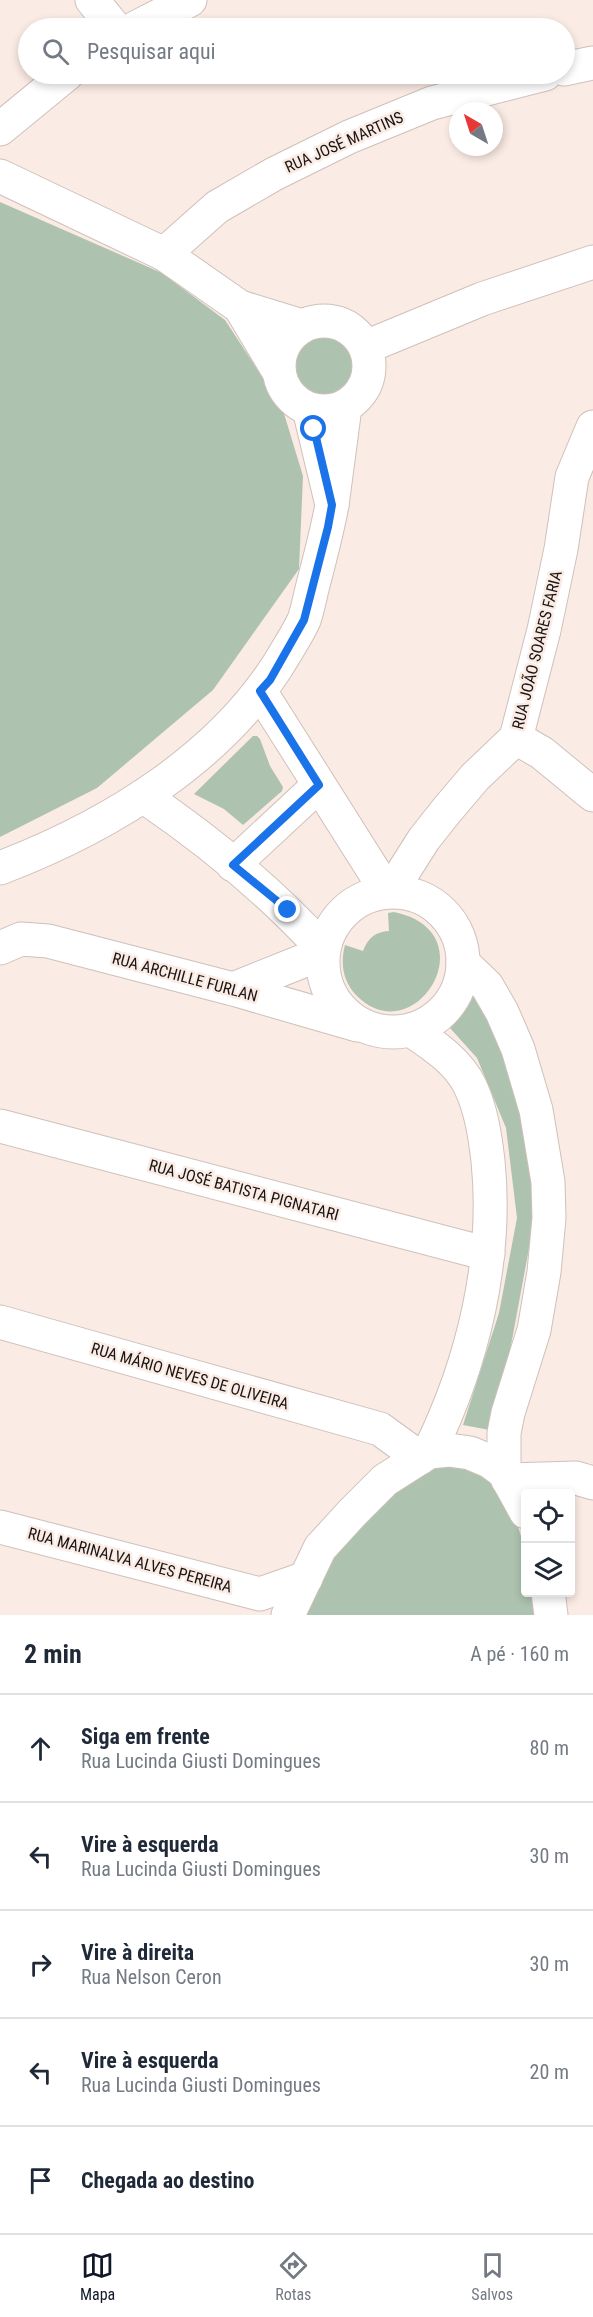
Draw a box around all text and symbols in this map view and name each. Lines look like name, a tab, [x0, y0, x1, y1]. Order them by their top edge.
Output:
search box	[18, 18, 575, 84]
icon: search	[39, 35, 72, 68]
text: Pesquisar aqui	[87, 39, 216, 64]
north arrow	[449, 102, 503, 156]
street label: RUA JOSÉ MARTINS	[282, 107, 406, 177]
route start	[300, 415, 326, 441]
street label: RUA JOÃO SOARES FARIA	[507, 569, 566, 731]
route end	[274, 896, 300, 922]
street label: RUA ARCHILLE FURLAN	[110, 948, 260, 1006]
street label: RUA JOSÉ BATISTA PIGNATARI	[147, 1155, 341, 1225]
street label: RUA MÁRIO NEVES DE OLIVEIRA	[89, 1339, 291, 1413]
map controls	[521, 1489, 575, 1597]
button: locate	[521, 1489, 575, 1543]
street label: RUA MARINALVA ALVES PEREIRA	[26, 1524, 234, 1596]
button: layers	[521, 1543, 575, 1597]
text: 2 min	[24, 1639, 82, 1669]
text: A pé · 160 m	[470, 1642, 569, 1666]
text: Siga em frente	[81, 1724, 210, 1749]
icon: ahead	[24, 1732, 57, 1765]
text: 80 m	[530, 1736, 569, 1760]
text: Rua Lucinda Giusti Domingues	[81, 1749, 321, 1773]
text: Vire à esquerda	[81, 1832, 219, 1857]
icon: left	[24, 1840, 57, 1873]
text: 30 m	[530, 1844, 569, 1868]
text: Rua Lucinda Giusti Domingues	[81, 1857, 321, 1881]
text: Vire à direita	[81, 1940, 194, 1965]
icon: right	[24, 1948, 57, 1981]
text: 30 m	[530, 1952, 569, 1976]
text: Rua Nelson Ceron	[81, 1965, 222, 1989]
text: Vire à esquerda	[81, 2048, 219, 2073]
icon: left	[24, 2056, 57, 2089]
text: 20 m	[530, 2060, 569, 2084]
text: Rua Lucinda Giusti Domingues	[81, 2073, 321, 2097]
icon: arrive	[24, 2164, 57, 2197]
text: Chegada ao destino	[81, 2168, 255, 2193]
tab: Mapa	[80, 2249, 115, 2304]
tab: Rotas	[275, 2249, 311, 2304]
tab: Salvos	[471, 2249, 513, 2304]

